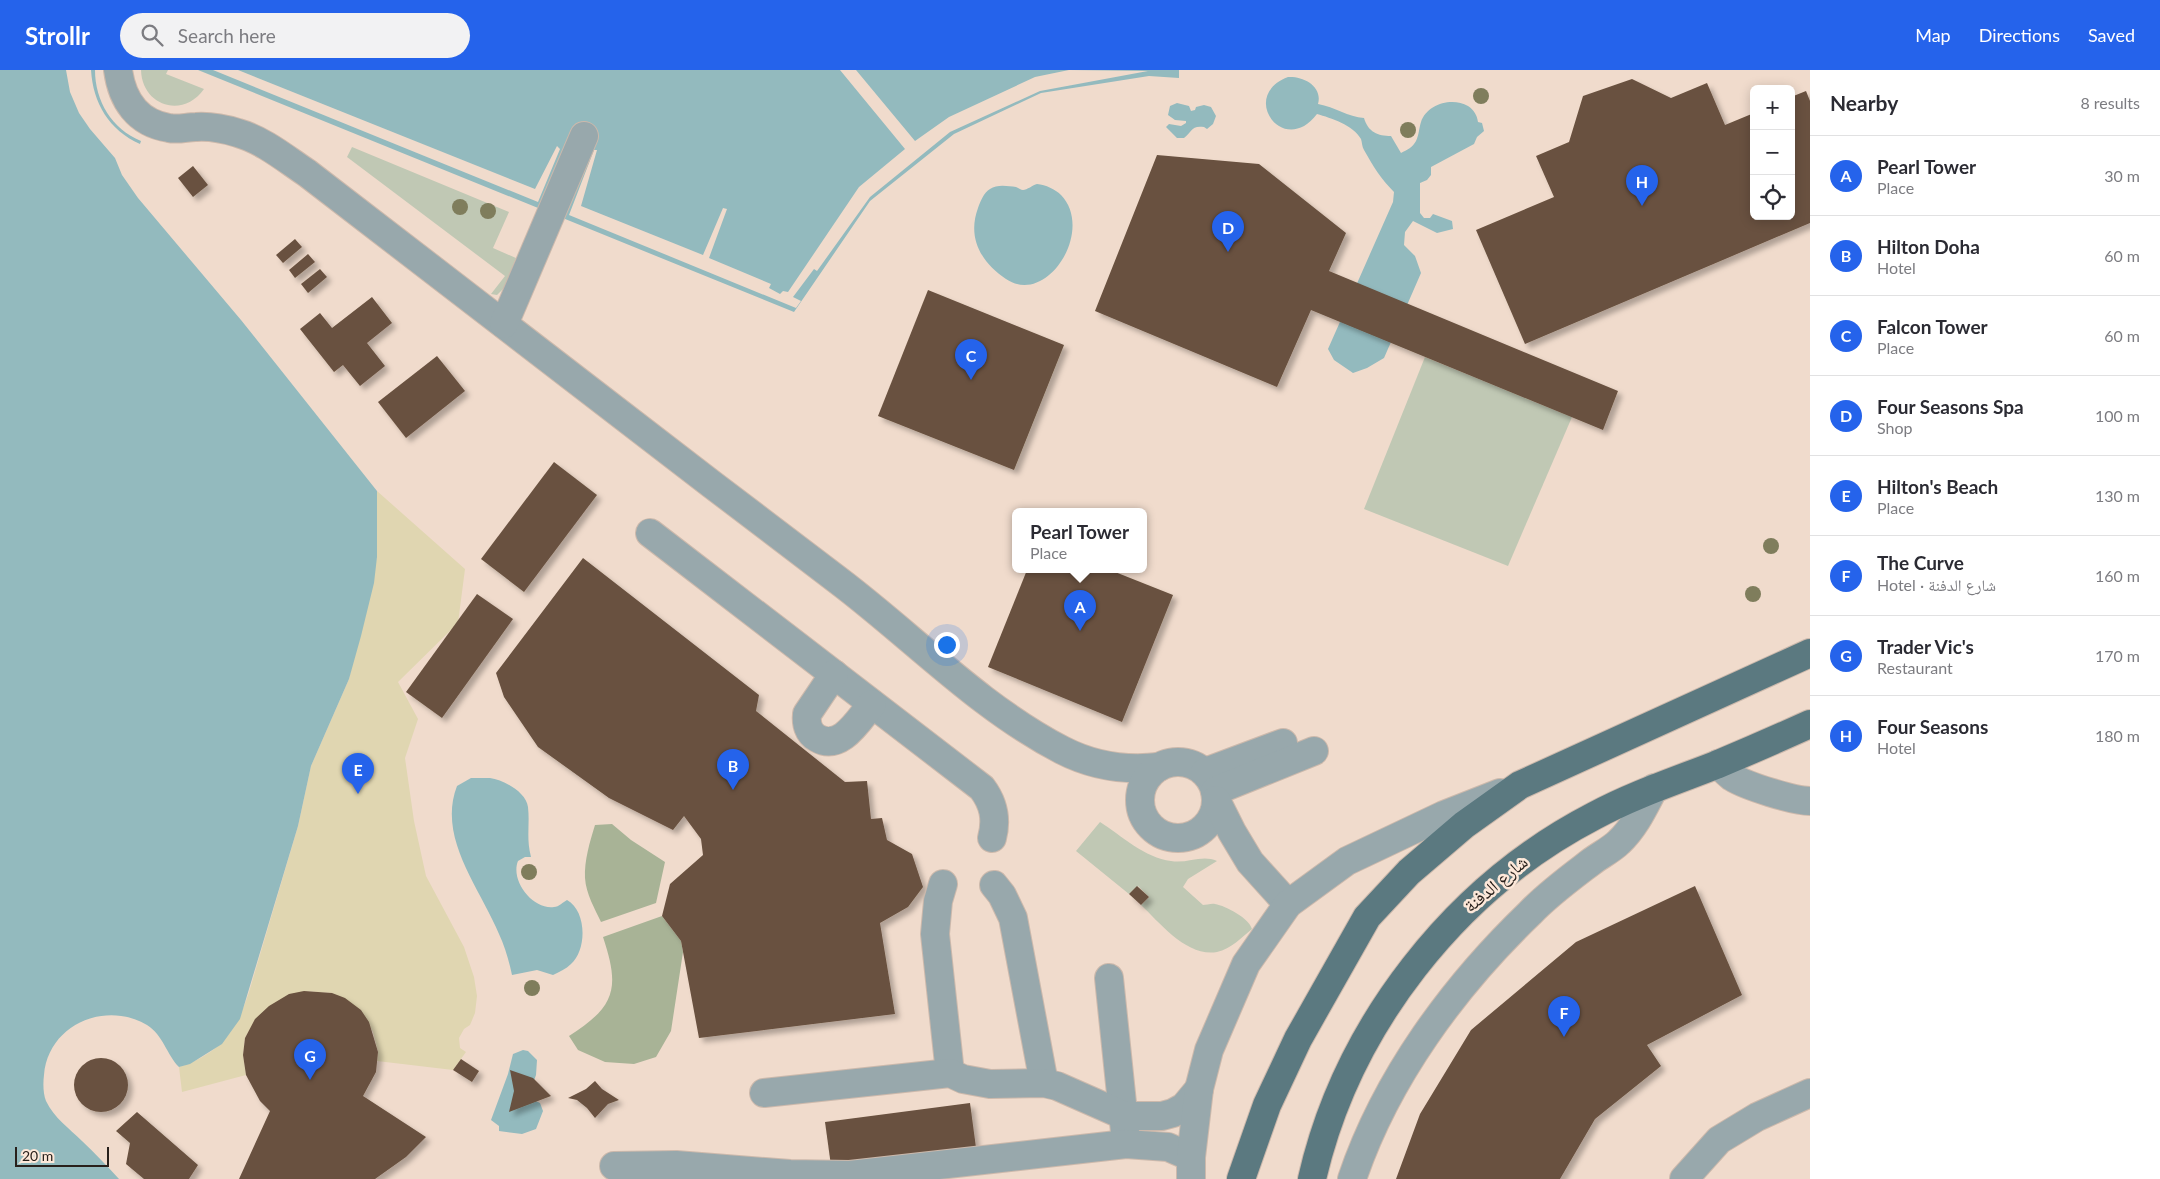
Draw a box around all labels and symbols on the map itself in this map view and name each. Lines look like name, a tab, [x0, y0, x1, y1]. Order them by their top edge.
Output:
pin: H	[1626, 165, 1658, 206]
pin: D	[1212, 211, 1244, 252]
pin: C	[955, 339, 987, 380]
pin: A	[1064, 590, 1096, 631]
your location	[934, 632, 960, 658]
pin: B	[717, 749, 749, 790]
pin: E	[342, 753, 374, 794]
street label: شارع الدفنة	[1459, 850, 1532, 917]
pin: F	[1548, 996, 1580, 1037]
pin: G	[294, 1039, 326, 1080]
scale bar	[15, 1144, 109, 1167]

